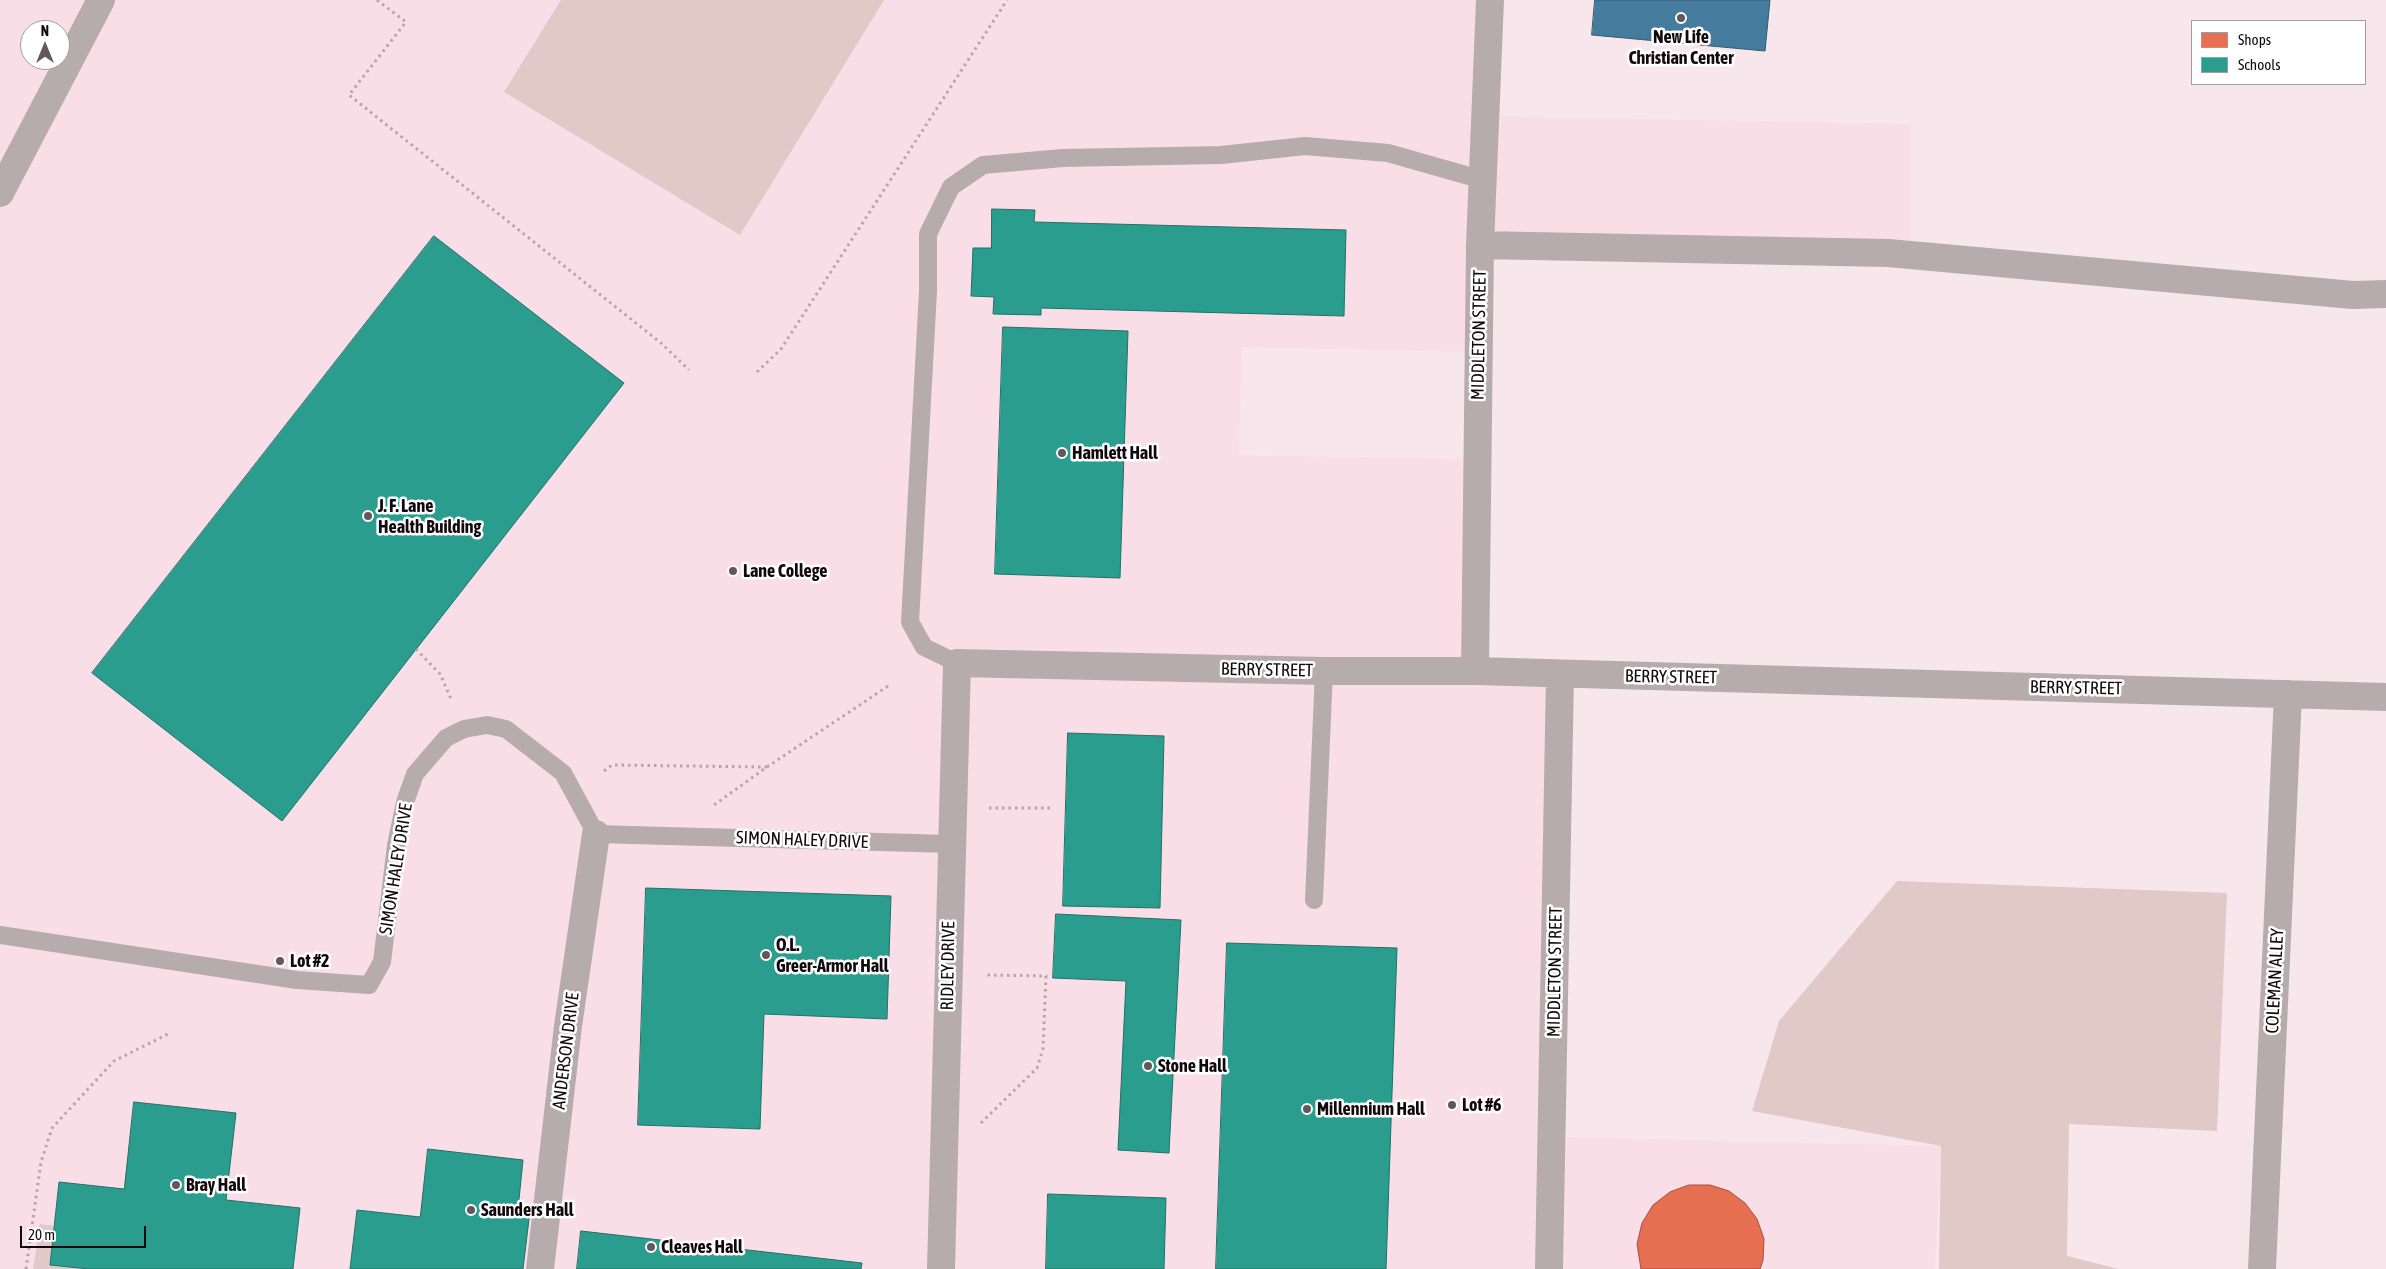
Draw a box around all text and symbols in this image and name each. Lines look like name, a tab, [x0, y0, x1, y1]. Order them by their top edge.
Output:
marker: New Life Christian Center	[1675, 12, 1687, 24]
north arrow	[20, 20, 70, 70]
legend	[2191, 20, 2366, 85]
text: N	[41, 23, 49, 39]
place label: New Life Christian Center	[1628, 26, 1734, 68]
text: Shops	[2238, 31, 2271, 48]
text: Schools	[2238, 56, 2281, 73]
street label: MIDDLETON STREET	[1467, 270, 1491, 400]
place label: Hamlett Hall	[1072, 442, 1158, 464]
marker: Hamlett Hall	[1056, 447, 1068, 459]
place label: J. F. Lane Health Building	[378, 495, 481, 538]
marker: J. F. Lane Health Building	[362, 510, 374, 522]
place label: Lane College	[743, 560, 827, 582]
marker: Lane College	[727, 565, 739, 577]
street label: BERRY STREET	[1221, 658, 1313, 682]
street label: BERRY STREET	[1625, 665, 1717, 689]
street label: BERRY STREET	[2030, 676, 2122, 700]
street label: SIMON HALEY DRIVE	[375, 802, 417, 936]
street label: SIMON HALEY DRIVE	[735, 827, 869, 853]
street label: MIDDLETON STREET	[1543, 907, 1567, 1037]
street label: RIDLEY DRIVE	[936, 921, 960, 1011]
street label: COLEMAN ALLEY	[2261, 928, 2289, 1034]
place label: O.L. Greer-Armor Hall	[776, 934, 889, 976]
marker: O.L. Greer-Armor Hall	[760, 949, 772, 961]
place label: Lot #2	[290, 950, 329, 972]
marker: Lot #2	[274, 955, 286, 967]
street label: ANDERSON DRIVE	[548, 991, 584, 1111]
place label: Stone Hall	[1158, 1055, 1227, 1077]
marker: Stone Hall	[1142, 1060, 1154, 1072]
place label: Lot #6	[1462, 1094, 1501, 1116]
place label: Millennium Hall	[1317, 1098, 1425, 1120]
marker: Lot #6	[1446, 1099, 1458, 1111]
marker: Millennium Hall	[1301, 1103, 1313, 1115]
place label: Bray Hall	[186, 1174, 246, 1196]
marker: Bray Hall	[170, 1179, 182, 1191]
place label: Saunders Hall	[481, 1199, 574, 1221]
marker: Saunders Hall	[465, 1204, 477, 1216]
scale bar	[22, 1216, 149, 1248]
text: 20 m	[28, 1226, 55, 1243]
place label: Cleaves Hall	[661, 1236, 743, 1258]
marker: Cleaves Hall	[645, 1241, 657, 1253]

